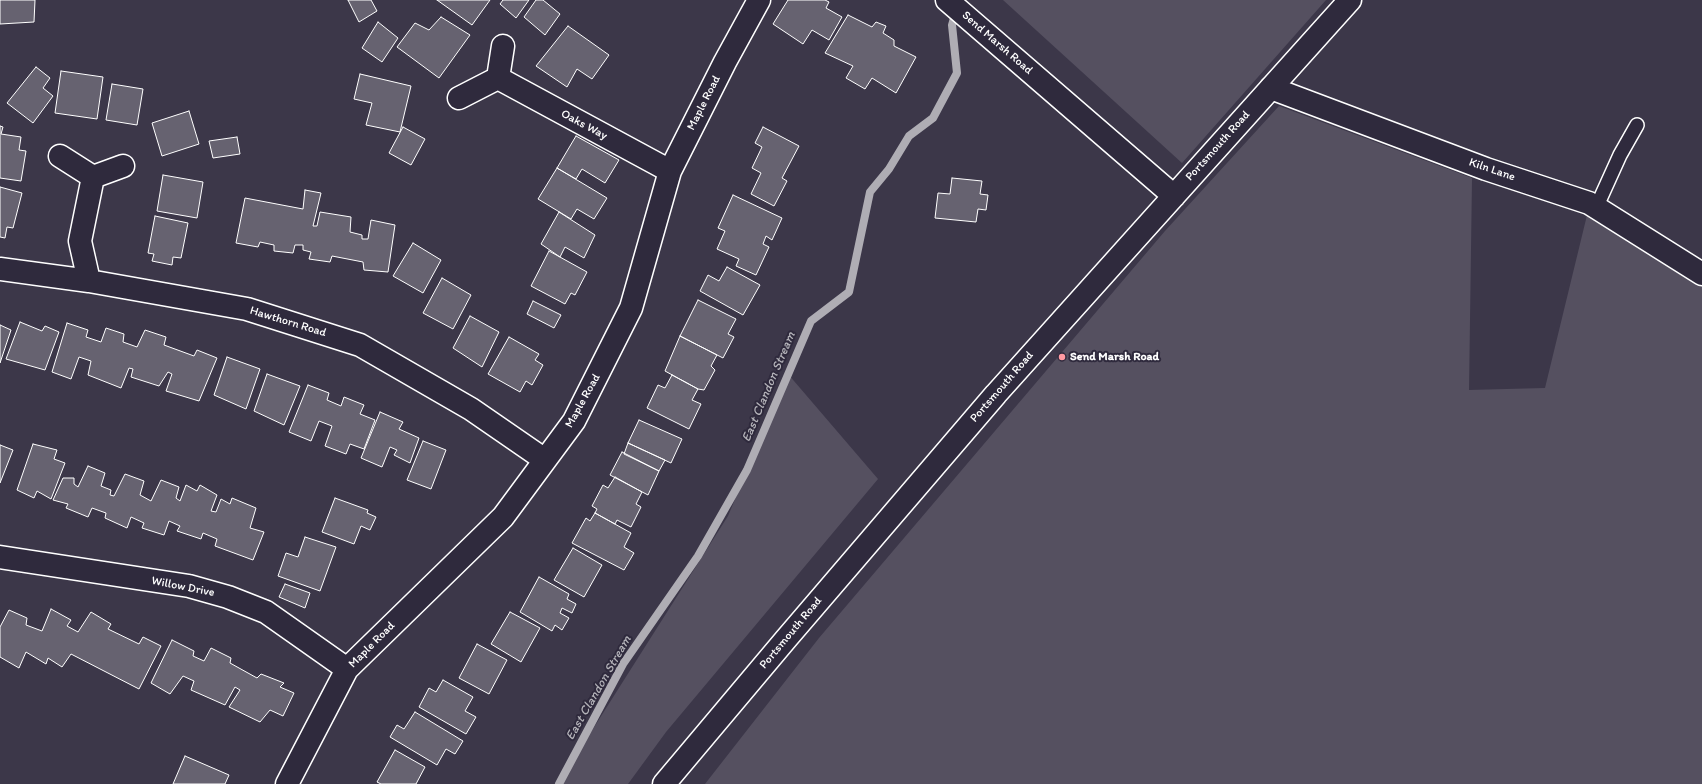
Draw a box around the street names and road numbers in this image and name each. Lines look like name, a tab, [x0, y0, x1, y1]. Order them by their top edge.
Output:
street label: Send Marsh Road	[959, 8, 1035, 78]
street label: Maple Road	[684, 73, 724, 133]
street label: Oaks Way	[558, 107, 610, 143]
street label: Portsmouth Road	[1183, 108, 1253, 184]
street label: Kiln Lane	[1467, 155, 1517, 185]
street label: Hawthorn Road	[248, 304, 328, 340]
street label: Portsmouth Road	[967, 348, 1037, 426]
street label: Maple Road	[562, 371, 604, 431]
street label: Willow Drive	[150, 574, 216, 600]
street label: Portsmouth Road	[757, 594, 825, 672]
street label: Maple Road	[346, 619, 398, 671]

